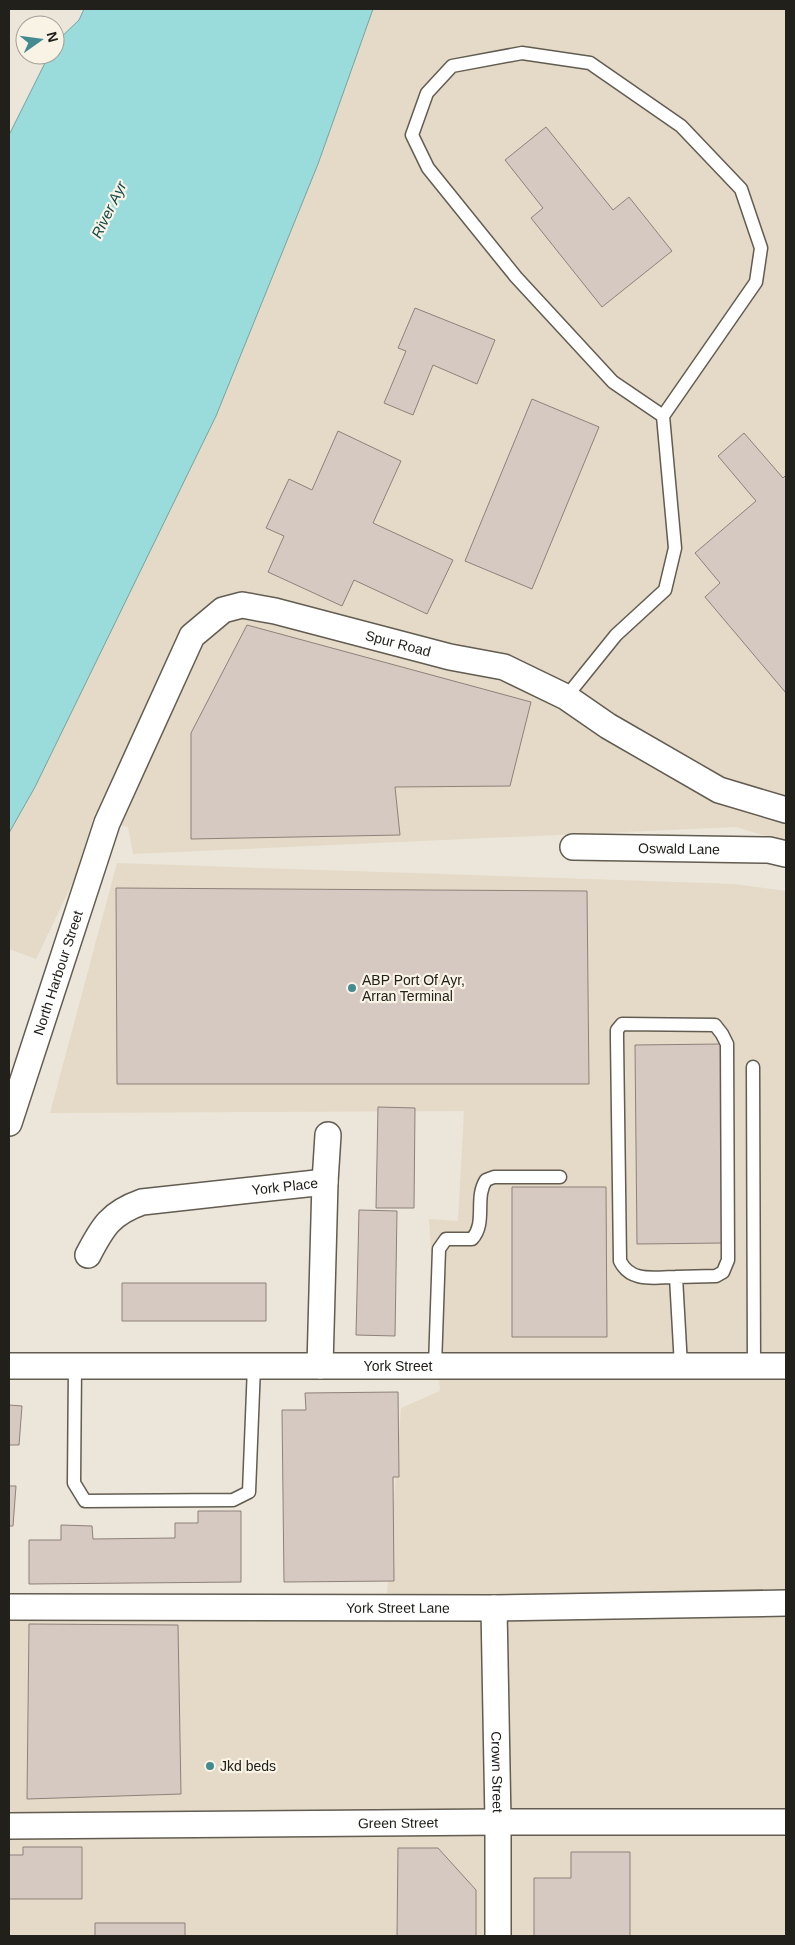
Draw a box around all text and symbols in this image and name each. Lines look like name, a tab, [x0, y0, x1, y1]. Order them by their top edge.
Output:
north arrow	[15, 15, 65, 65]
text: N	[44, 30, 62, 44]
water label: River Ayr	[88, 178, 130, 241]
street label: Spur Road	[364, 627, 433, 660]
street label: Oswald Lane	[638, 840, 720, 857]
street label: North Harbour Street	[30, 908, 86, 1037]
place label: ABP Port Of Ayr, Arran Terminal	[362, 972, 465, 1004]
marker: ABP Port Of Ayr, Arran Terminal	[346, 982, 358, 994]
street label: York Place	[251, 1175, 319, 1198]
street label: York Street	[364, 1358, 433, 1374]
street label: York Street Lane	[346, 1600, 450, 1616]
street label: Crown Street	[488, 1731, 506, 1813]
place label: Jkd beds	[220, 1758, 276, 1774]
marker: Jkd beds	[204, 1760, 216, 1772]
street label: Green Street	[358, 1814, 438, 1831]

